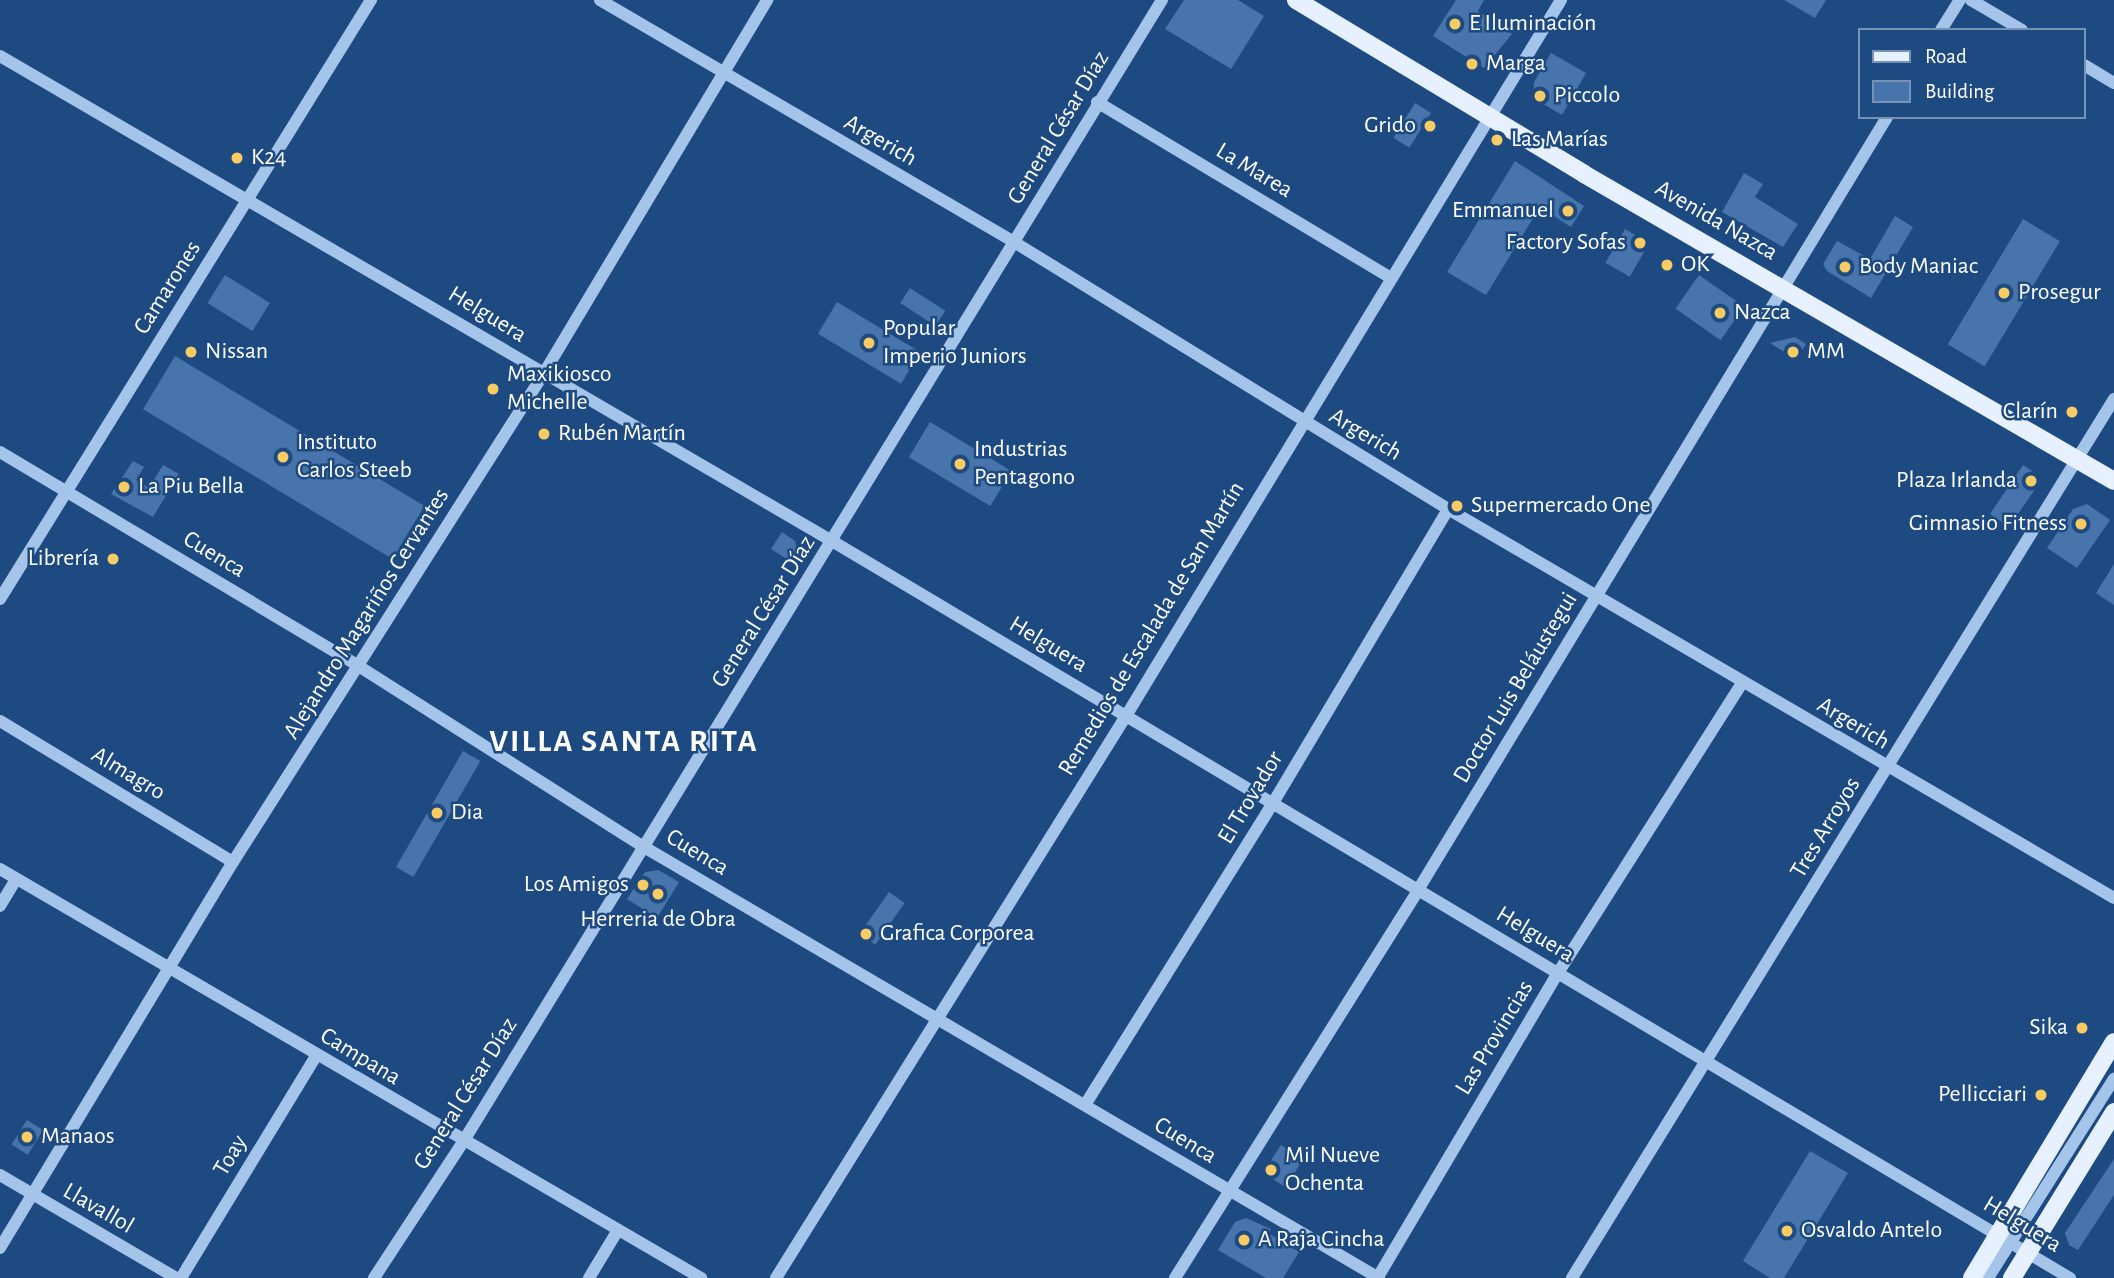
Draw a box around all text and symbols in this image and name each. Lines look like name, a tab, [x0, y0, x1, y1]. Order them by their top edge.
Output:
place label: E Iluminación	[1469, 10, 1596, 38]
marker: E Iluminación	[1447, 16, 1463, 32]
legend	[1858, 28, 2086, 119]
street label: General César Díaz	[1002, 46, 1116, 210]
text: Road	[1925, 46, 1967, 67]
place label: Marga	[1486, 50, 1546, 78]
marker: Marga	[1464, 56, 1480, 72]
text: Building	[1925, 81, 1994, 102]
place label: Piccolo	[1554, 82, 1620, 110]
marker: Piccolo	[1532, 88, 1548, 104]
street label: Argerich	[838, 109, 922, 173]
place label: Grido	[1364, 112, 1416, 140]
marker: Grido	[1422, 118, 1438, 134]
place label: Las Marías	[1511, 126, 1608, 154]
marker: Las Marías	[1489, 132, 1505, 148]
street label: La Marea	[1210, 137, 1298, 205]
place label: K24	[251, 144, 287, 172]
marker: K24	[229, 150, 245, 166]
street label: Avenida Nazca	[1650, 174, 1782, 268]
place label: Emmanuel	[1452, 197, 1554, 225]
marker: Emmanuel	[1560, 203, 1576, 219]
place label: Factory Sofas	[1506, 229, 1626, 257]
marker: Factory Sofas	[1632, 235, 1648, 251]
street label: Camarones	[128, 236, 208, 340]
place label: OK	[1681, 251, 1709, 279]
place label: Body Maniac	[1859, 253, 1978, 281]
marker: OK	[1659, 257, 1675, 273]
marker: Body Maniac	[1837, 259, 1853, 275]
place label: Prosegur	[2018, 279, 2101, 307]
street label: Helguera	[443, 280, 531, 350]
marker: Prosegur	[1996, 285, 2012, 301]
place label: Nazca	[1734, 299, 1791, 327]
marker: Nazca	[1712, 305, 1728, 321]
place label: Popular Imperio Juniors	[883, 315, 1027, 371]
marker: Popular Imperio Juniors	[861, 335, 877, 351]
place label: Nissan	[205, 338, 268, 366]
place label: MM	[1807, 338, 1845, 366]
marker: Nissan	[183, 344, 199, 360]
marker: MM	[1785, 344, 1801, 360]
place label: Maxikiosco Michelle	[507, 361, 611, 417]
marker: Maxikiosco Michelle	[485, 381, 501, 397]
place label: Clarín	[2003, 398, 2058, 426]
street label: Argerich	[1324, 402, 1406, 468]
marker: Clarín	[2064, 404, 2080, 420]
place label: Rubén Martín	[558, 420, 686, 448]
marker: Rubén Martín	[536, 426, 552, 442]
place label: Instituto Carlos Steeb	[297, 429, 412, 485]
place label: Industrias Pentagono	[974, 436, 1075, 492]
marker: Instituto Carlos Steeb	[275, 449, 291, 465]
marker: Industrias Pentagono	[952, 456, 968, 472]
place label: Plaza Irlanda	[1896, 467, 2017, 495]
place label: La Piu Bella	[138, 473, 244, 501]
marker: Plaza Irlanda	[2023, 473, 2039, 489]
street label: Remedios de Escalada de San Martín	[1053, 477, 1251, 781]
marker: La Piu Bella	[116, 479, 132, 495]
street label: Alejandro Magariños Cervantes	[278, 483, 456, 745]
place label: Supermercado One	[1471, 492, 1651, 520]
marker: Supermercado One	[1449, 498, 1465, 514]
place label: Gimnasio Fitness	[1909, 510, 2067, 538]
marker: Gimnasio Fitness	[2073, 516, 2089, 532]
street label: Cuenca	[177, 525, 251, 585]
street label: General César Díaz	[706, 531, 822, 693]
place label: Librería	[28, 545, 99, 573]
marker: Librería	[105, 551, 121, 567]
street label: Doctor Luis Beláustegui	[1448, 587, 1584, 789]
street label: Helguera	[1004, 610, 1092, 680]
street label: Argerich	[1812, 691, 1894, 757]
district label: VILLA SANTA RITA	[491, 722, 757, 760]
street label: Almagro	[86, 741, 170, 807]
street label: El Trovador	[1212, 746, 1290, 850]
street label: Tres Arroyos	[1785, 772, 1867, 884]
place label: Dia	[451, 799, 483, 827]
marker: Dia	[429, 805, 445, 821]
street label: Cuenca	[660, 823, 734, 883]
place label: Los Amigos	[524, 871, 629, 899]
marker: Los Amigos	[635, 877, 651, 893]
marker: Herreria de Obra	[650, 886, 666, 902]
street label: Helguera	[1491, 900, 1579, 970]
place label: Herreria de Obra	[580, 906, 736, 934]
place label: Grafica Corporea	[880, 920, 1035, 948]
marker: Grafica Corporea	[858, 926, 874, 942]
street label: Las Provincias	[1450, 975, 1540, 1101]
street label: General César Díaz	[408, 1013, 524, 1175]
place label: Sika	[2029, 1014, 2068, 1042]
marker: Sika	[2074, 1020, 2090, 1036]
street label: Campana	[314, 1022, 406, 1092]
place label: Pellicciari	[1938, 1081, 2027, 1109]
marker: Pellicciari	[2033, 1087, 2049, 1103]
street label: Cuenca	[1148, 1111, 1222, 1171]
place label: Manaos	[41, 1123, 115, 1151]
marker: Manaos	[19, 1129, 35, 1145]
street label: Toay	[208, 1130, 254, 1182]
place label: Mil Nueve Ochenta	[1285, 1142, 1380, 1198]
marker: Mil Nueve Ochenta	[1263, 1162, 1279, 1178]
street label: Llavallol	[57, 1177, 139, 1241]
street label: Helguera	[1978, 1190, 2066, 1260]
place label: Osvaldo Antelo	[1801, 1217, 1942, 1245]
marker: Osvaldo Antelo	[1779, 1223, 1795, 1239]
place label: A Raja Cincha	[1258, 1226, 1385, 1254]
marker: A Raja Cincha	[1236, 1232, 1252, 1248]

